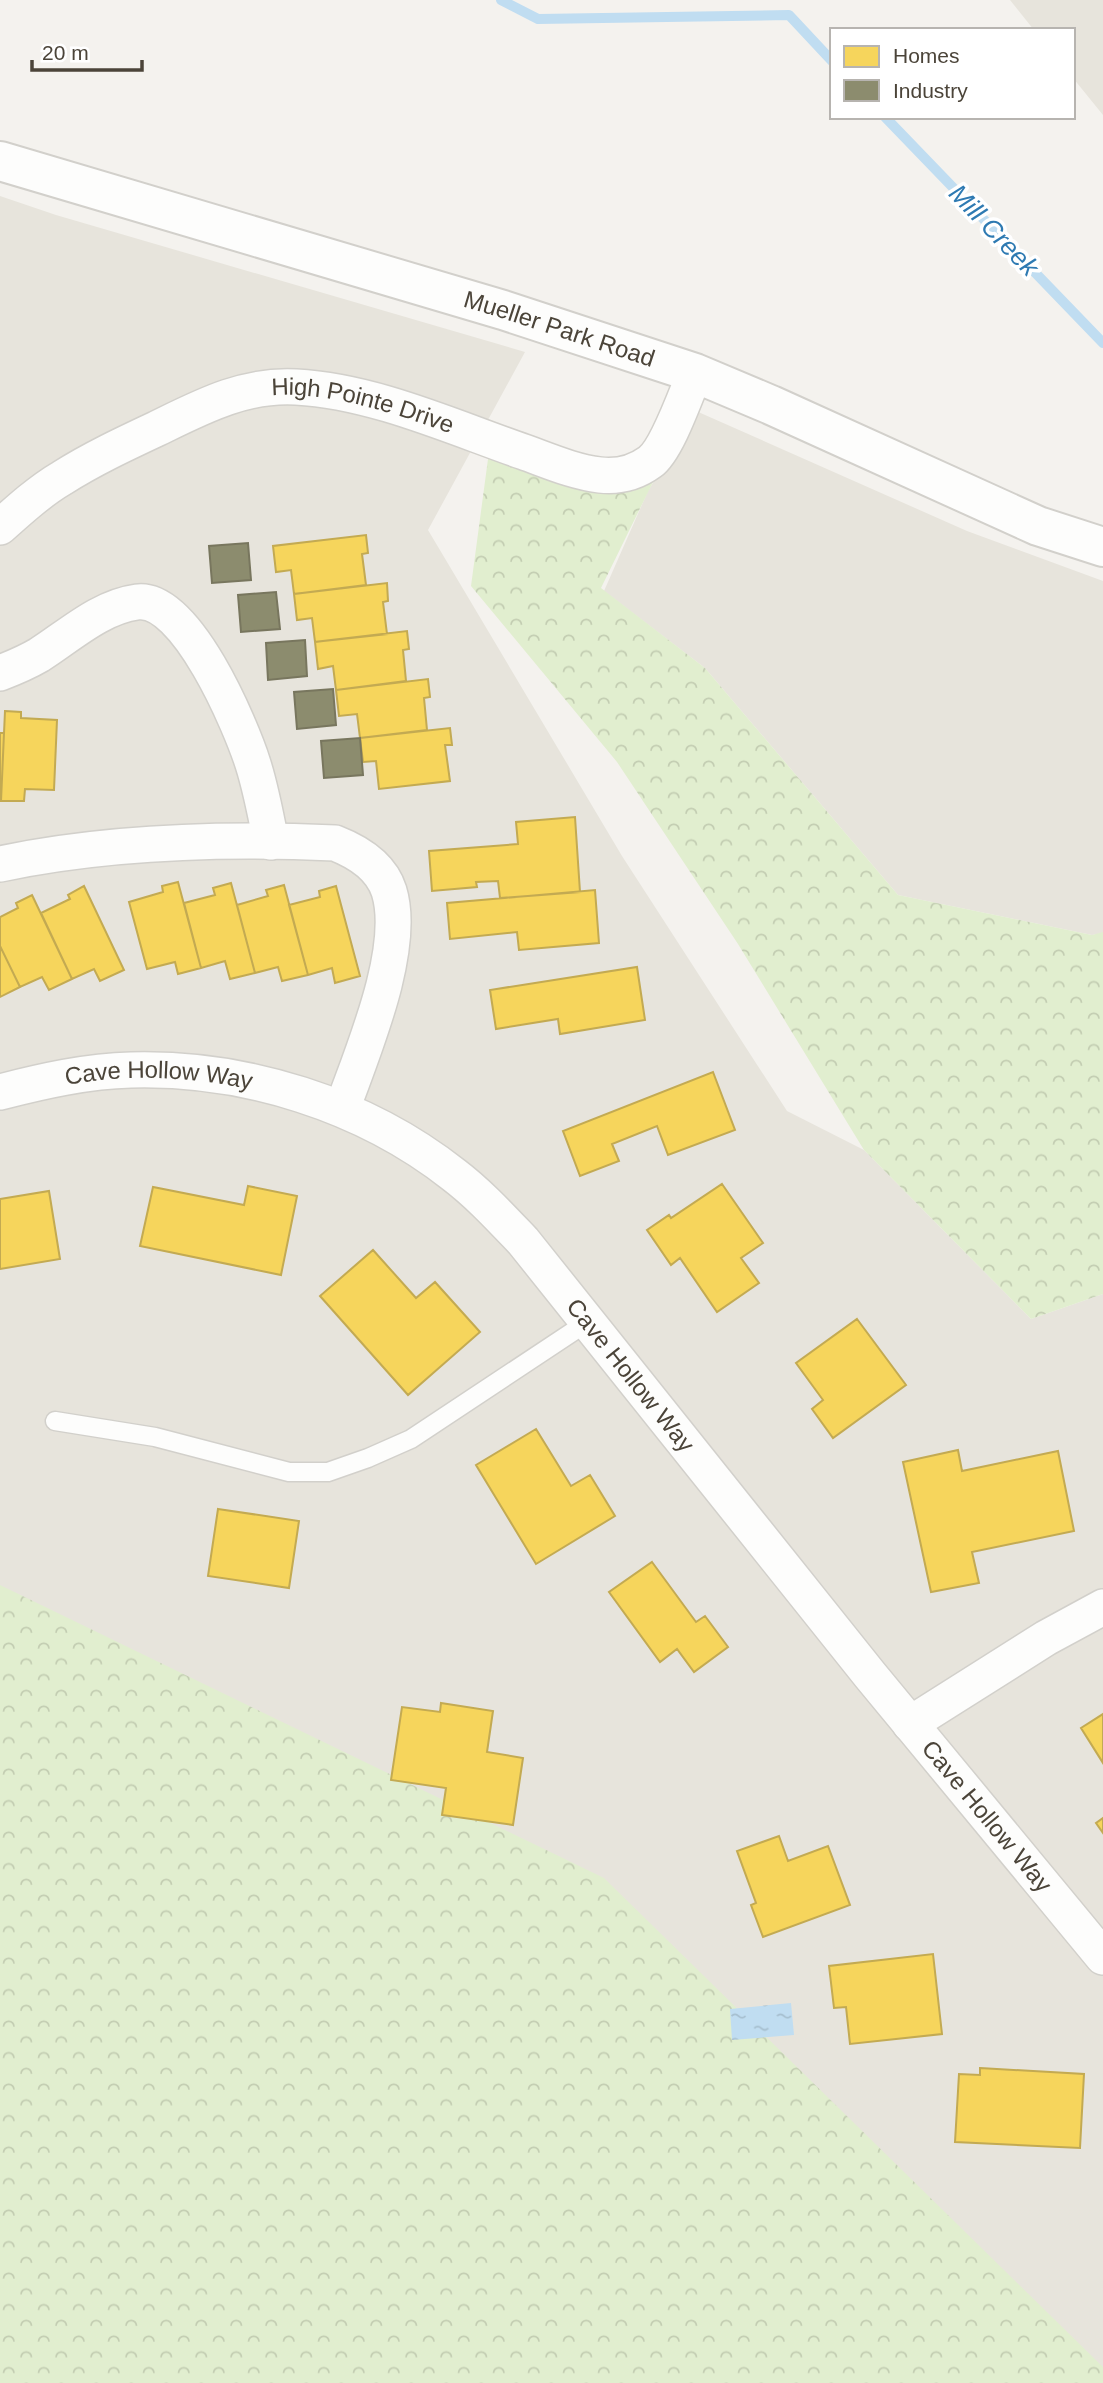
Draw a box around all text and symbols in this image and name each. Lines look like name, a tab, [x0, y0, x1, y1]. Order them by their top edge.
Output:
scale bar	[32, 28, 142, 72]
legend	[830, 28, 1075, 119]
text: 20 m	[42, 41, 89, 64]
text: Homes	[893, 44, 960, 67]
text: Industry	[893, 79, 968, 102]
water label: Mill Creek	[943, 178, 1046, 283]
street label: Mueller Park Road	[461, 285, 658, 372]
street label: High Pointe Drive	[271, 373, 458, 438]
street label: Cave Hollow Way	[63, 1056, 255, 1094]
street label: Cave Hollow Way	[561, 1293, 700, 1457]
street label: Cave Hollow Way	[917, 1735, 1058, 1897]

